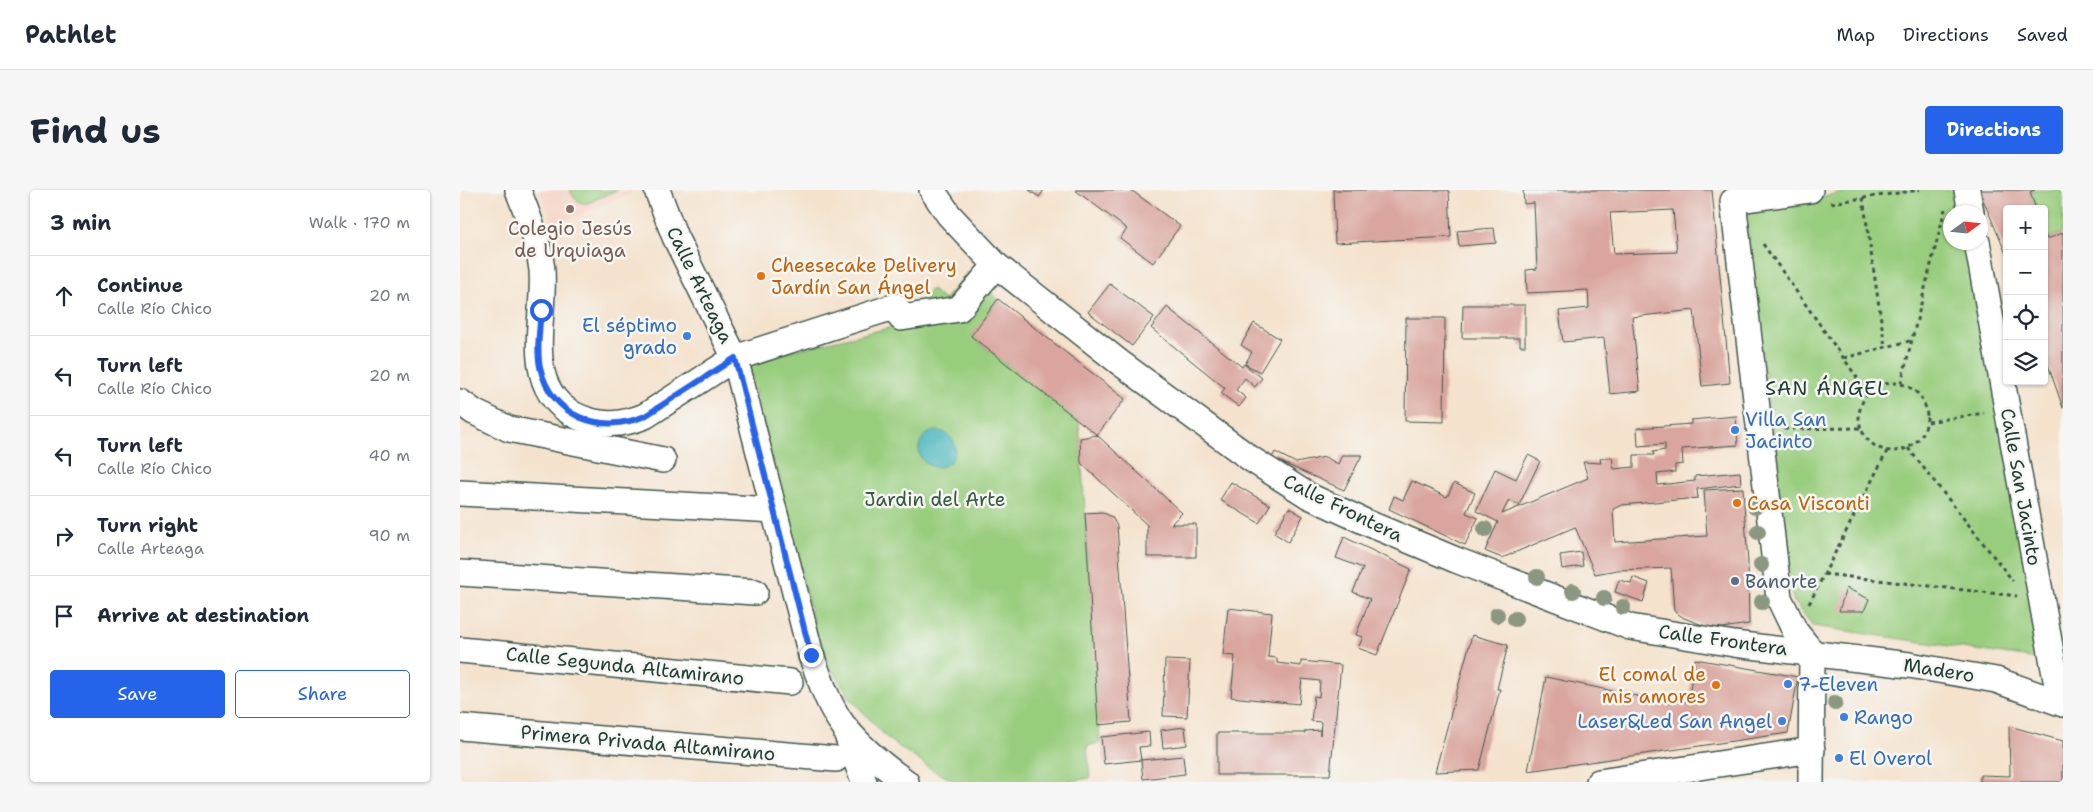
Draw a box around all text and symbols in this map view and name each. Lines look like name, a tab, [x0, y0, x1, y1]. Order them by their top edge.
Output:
text: Pathlet	[25, 19, 116, 51]
text: Map	[1837, 23, 1875, 47]
text: Directions	[1903, 23, 1989, 47]
text: Saved	[2017, 23, 2068, 47]
button: Directions	[1925, 106, 2063, 154]
text: Find us	[30, 107, 161, 154]
marker: Colegio Jesús de Urquiaga	[564, 203, 576, 215]
north arrow	[1943, 205, 1988, 250]
map controls	[2003, 205, 2048, 385]
button: +	[2003, 205, 2048, 250]
text: 3 min	[50, 209, 111, 237]
text: Walk · 170 m	[309, 212, 410, 233]
place label: Colegio Jesús de Urquiaga	[508, 216, 632, 263]
street label: Calle Arteaga	[661, 222, 739, 348]
button: −	[2003, 250, 2048, 295]
place label: Cheesecake Delivery Jardín San Ángel	[771, 253, 957, 300]
marker: Cheesecake Delivery Jardín San Ángel	[755, 270, 767, 282]
text: Continue	[97, 273, 183, 298]
icon: ahead	[50, 282, 78, 310]
text: 20 m	[369, 285, 410, 306]
button: locate	[2003, 295, 2048, 340]
text: Calle Río Chico	[97, 298, 212, 319]
route start	[530, 299, 553, 322]
place label: El séptimo grado	[582, 313, 677, 360]
marker: El séptimo grado	[681, 330, 693, 342]
button: layers	[2003, 340, 2048, 385]
text: Turn left	[97, 353, 183, 378]
icon: left	[50, 362, 78, 390]
text: 20 m	[369, 365, 410, 386]
district label: SAN ÁNGEL	[1765, 375, 1889, 401]
text: Calle Río Chico	[97, 378, 212, 399]
street label: Calle San Jacinto	[1995, 406, 2047, 568]
place label: Villa San Jacinto	[1745, 407, 1826, 454]
marker: Villa San Jacinto	[1729, 424, 1741, 436]
text: Turn left	[97, 433, 183, 458]
icon: left	[50, 442, 78, 470]
text: 40 m	[368, 445, 410, 466]
text: Calle Río Chico	[97, 458, 212, 479]
street label: Calle Frontera	[1279, 468, 1407, 548]
park label: Jardin del Arte	[864, 487, 1006, 512]
place label: Casa Visconti	[1747, 491, 1870, 516]
marker: Casa Visconti	[1731, 497, 1743, 509]
text: Turn right	[97, 513, 198, 538]
icon: right	[50, 522, 78, 550]
text: 90 m	[369, 525, 410, 546]
text: Calle Arteaga	[97, 538, 204, 559]
place label: Banorte	[1745, 569, 1818, 594]
marker: Banorte	[1729, 575, 1741, 587]
icon: arrive	[50, 602, 78, 630]
text: Arrive at destination	[97, 603, 309, 628]
street label: Calle Frontera	[1657, 619, 1789, 661]
street label: Calle Segunda Altamirano	[505, 641, 745, 691]
route end	[800, 644, 823, 667]
street label: Madero	[1902, 652, 1976, 688]
place label: El comal de mis amores	[1599, 662, 1706, 709]
button: Save	[50, 670, 225, 718]
button: Share	[235, 670, 410, 718]
place label: 7-Eleven	[1798, 672, 1878, 697]
marker: 7-Eleven	[1782, 678, 1794, 690]
marker: El comal de mis amores	[1710, 679, 1722, 691]
place label: Rango	[1854, 705, 1913, 730]
place label: Laser&Led San Angel	[1577, 709, 1772, 734]
marker: Rango	[1838, 711, 1850, 723]
marker: Laser&Led San Angel	[1776, 715, 1788, 727]
street label: Primera Privada Altamirano	[520, 719, 776, 767]
place label: El Overol	[1849, 746, 1932, 771]
marker: El Overol	[1833, 752, 1845, 764]

